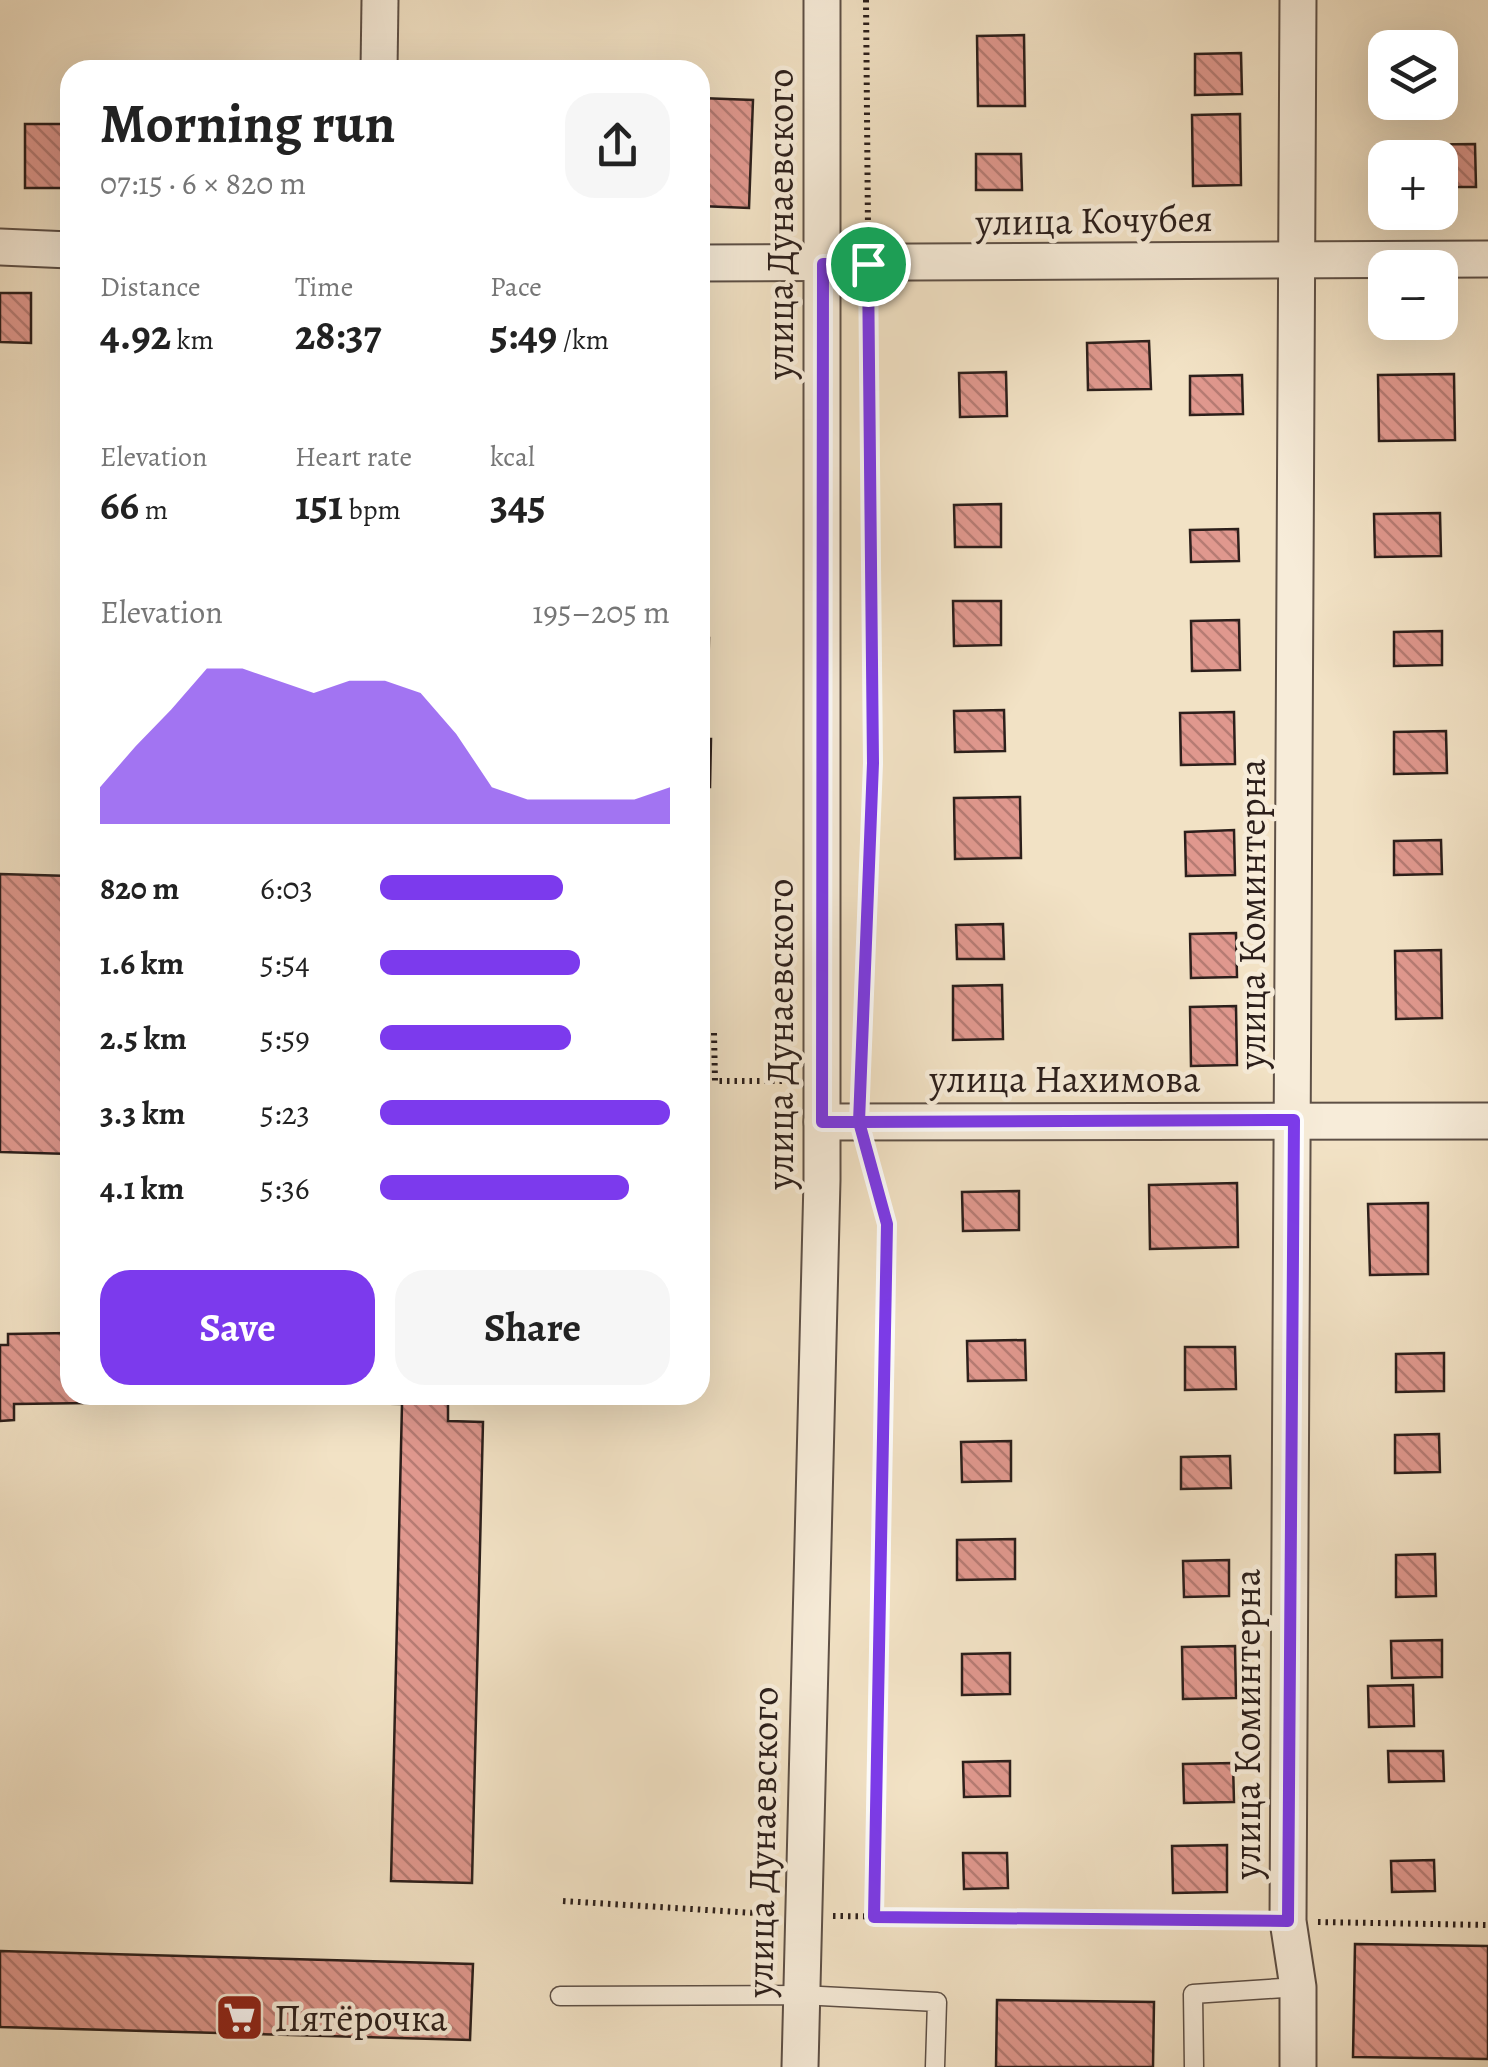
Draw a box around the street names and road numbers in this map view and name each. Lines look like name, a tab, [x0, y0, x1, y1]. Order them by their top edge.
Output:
street label: улица Дунаевского	[754, 69, 806, 380]
street label: улица Кочубея	[974, 192, 1213, 248]
street label: улица Коминтерна	[1226, 758, 1278, 1070]
street label: улица Дунаевского	[754, 879, 806, 1190]
street label: улица Нахимова	[928, 1053, 1201, 1105]
street label: улица Коминтерна	[1221, 1568, 1273, 1880]
street label: улица Дунаевского	[733, 1686, 791, 1999]

